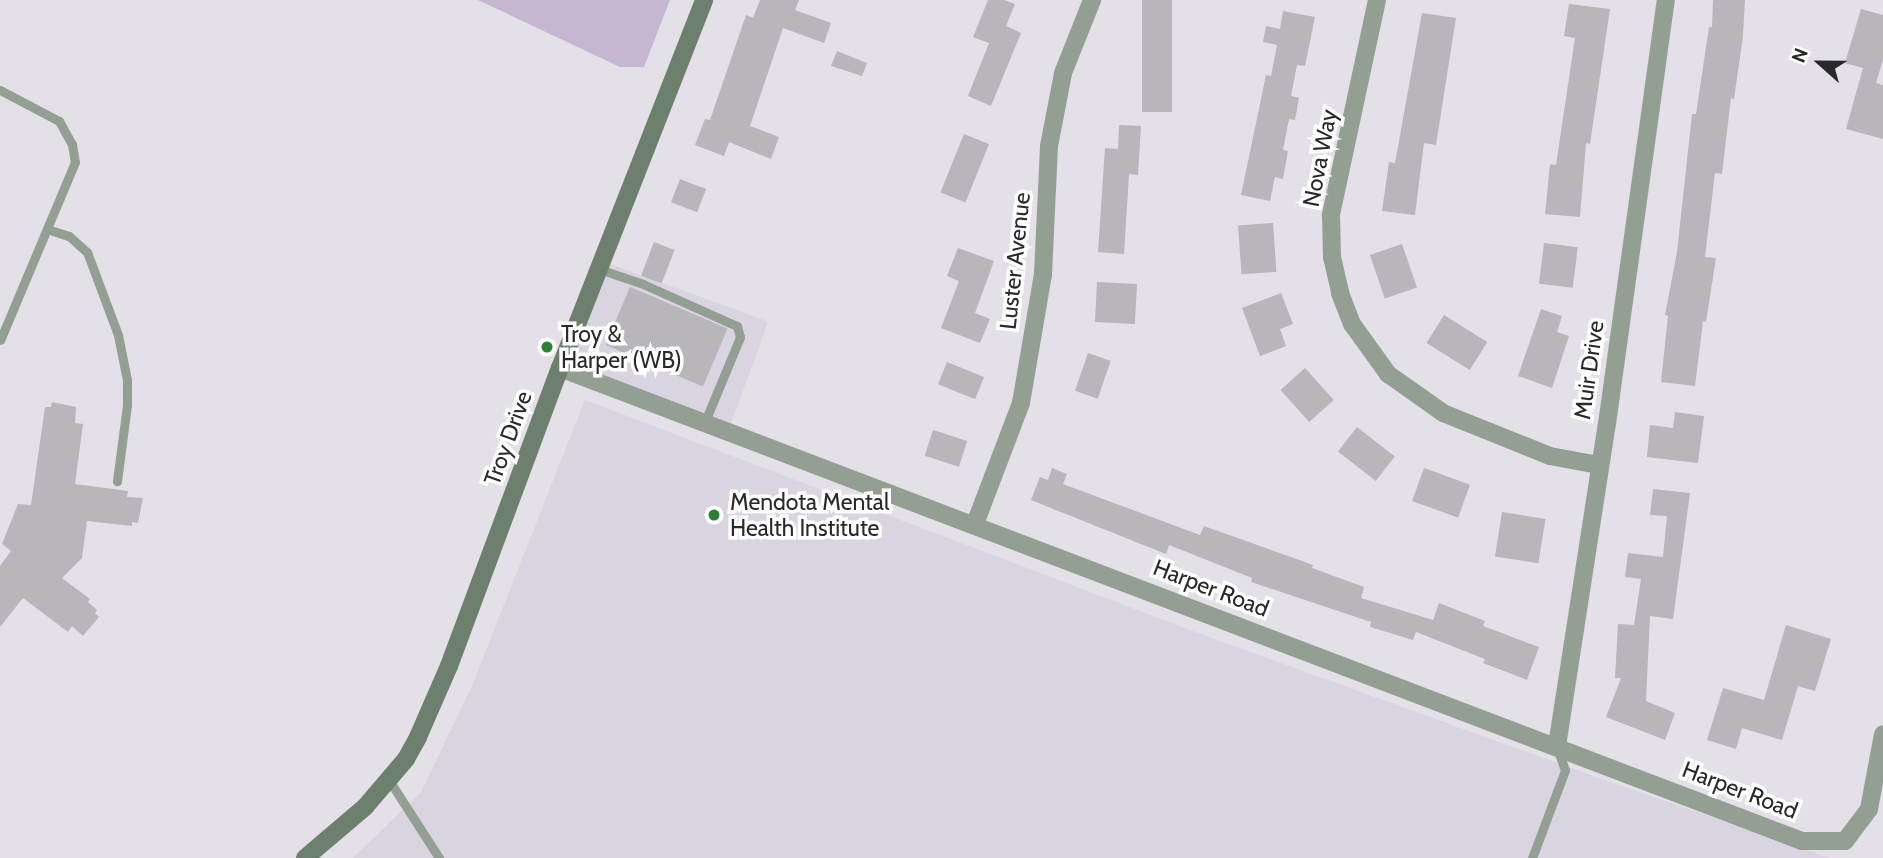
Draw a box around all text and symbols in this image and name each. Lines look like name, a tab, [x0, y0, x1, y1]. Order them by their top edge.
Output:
north arrow	[1785, 28, 1855, 98]
text: N	[1787, 45, 1813, 66]
street label: Nova Way	[1297, 107, 1343, 209]
street label: Luster Avenue	[994, 191, 1036, 331]
street label: Muir Drive	[1568, 319, 1610, 421]
place label: Troy & Harper (WB)	[561, 320, 682, 374]
marker: Troy & Harper (WB)	[539, 339, 555, 355]
street label: Troy Drive	[478, 387, 538, 489]
place label: Mendota Mental Health Institute	[730, 488, 889, 542]
marker: Mendota Mental Health Institute	[704, 505, 724, 525]
street label: Harper Road	[1149, 553, 1273, 623]
street label: Harper Road	[1678, 755, 1802, 825]

